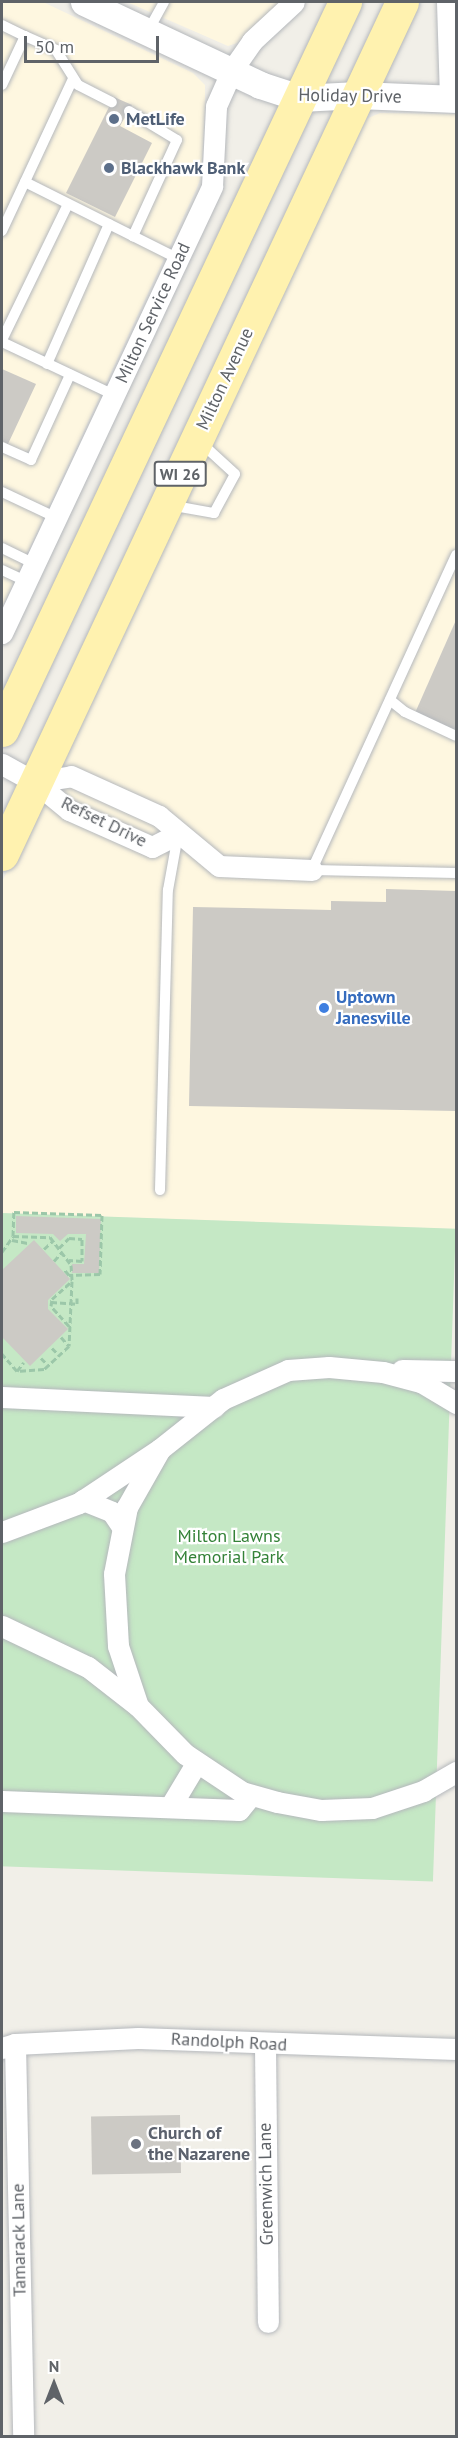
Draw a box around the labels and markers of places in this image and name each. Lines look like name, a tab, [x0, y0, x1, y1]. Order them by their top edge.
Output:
place label: MetLife	[126, 108, 185, 130]
marker: MetLife	[107, 112, 121, 126]
place label: Blackhawk Bank	[121, 157, 246, 179]
marker: Blackhawk Bank	[102, 161, 116, 175]
place label: Uptown Janesville	[336, 987, 411, 1030]
marker: Uptown Janesville	[317, 1001, 331, 1015]
place label: Church of the Nazarene	[148, 2123, 250, 2166]
marker: Church of the Nazarene	[129, 2137, 143, 2151]

